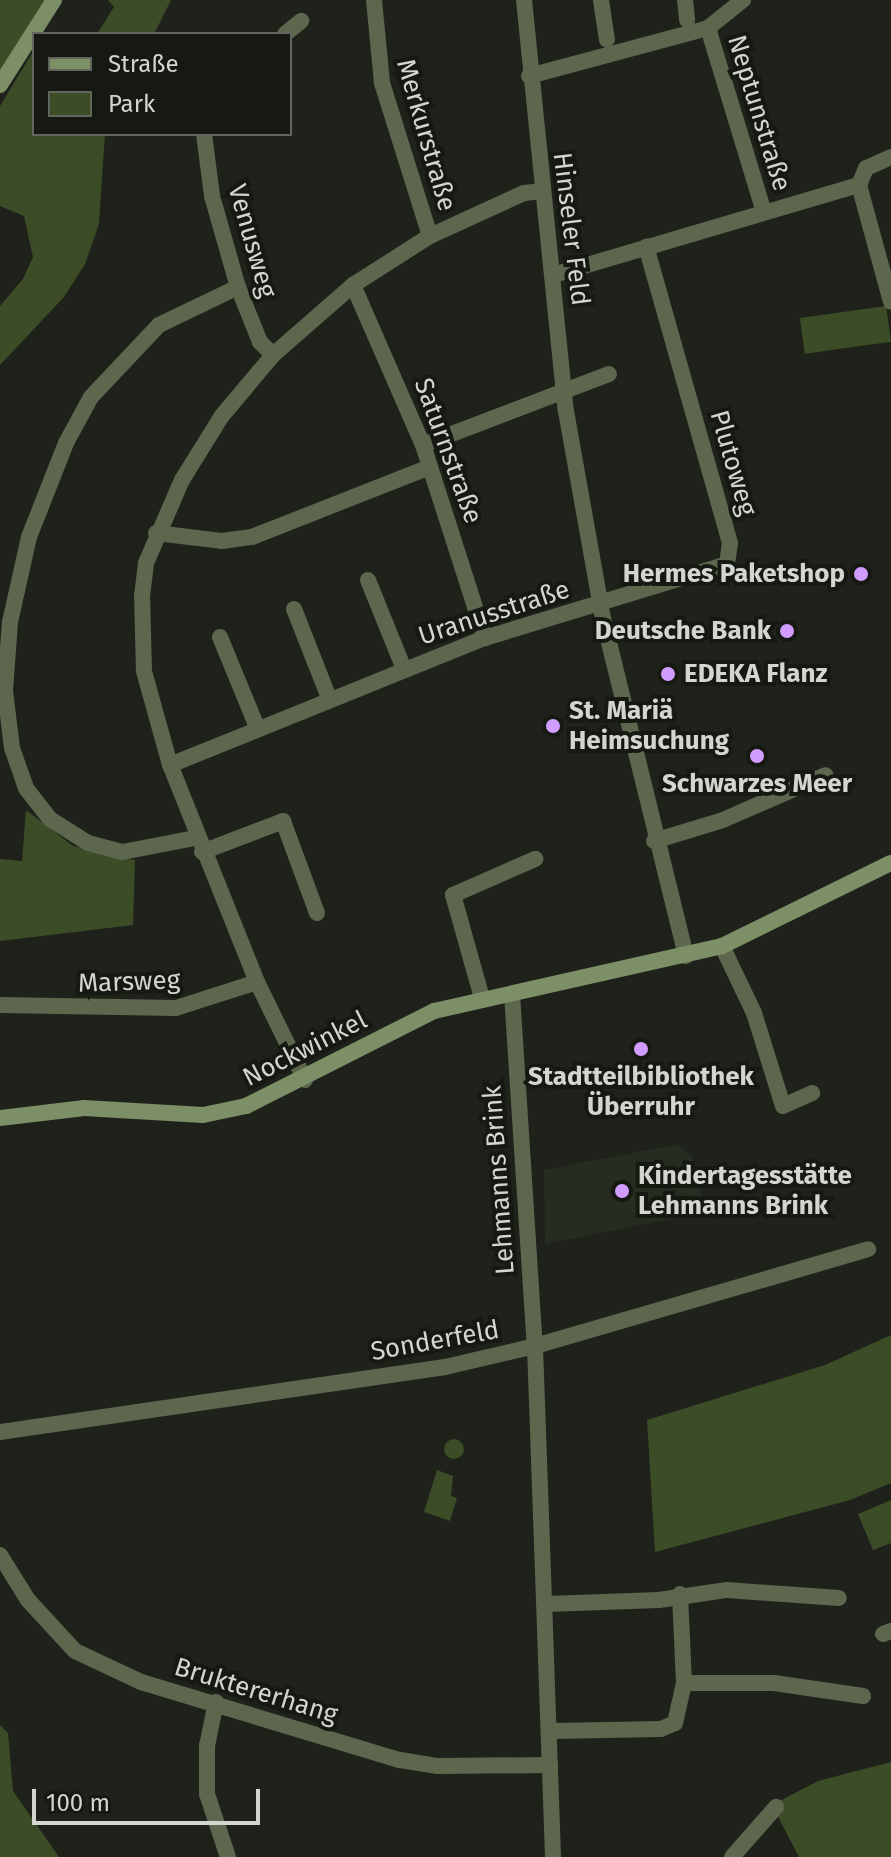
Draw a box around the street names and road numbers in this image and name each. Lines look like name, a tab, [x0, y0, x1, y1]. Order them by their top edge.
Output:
street label: Neptunstraße	[720, 31, 798, 195]
street label: Merkurstraße	[389, 55, 463, 215]
street label: Hinseler Feld	[546, 151, 596, 307]
street label: Venusweg	[221, 181, 283, 301]
street label: Saturnstraße	[407, 374, 489, 528]
street label: Plutoweg	[703, 407, 763, 519]
street label: Uranusstraße	[414, 574, 574, 652]
street label: Marsweg	[77, 965, 181, 999]
street label: Nockwinkel	[238, 1005, 372, 1093]
street label: Lehmanns Brink	[477, 1084, 521, 1276]
street label: Sonderfeld	[368, 1314, 502, 1368]
street label: Bruktererhang	[171, 1651, 341, 1731]

